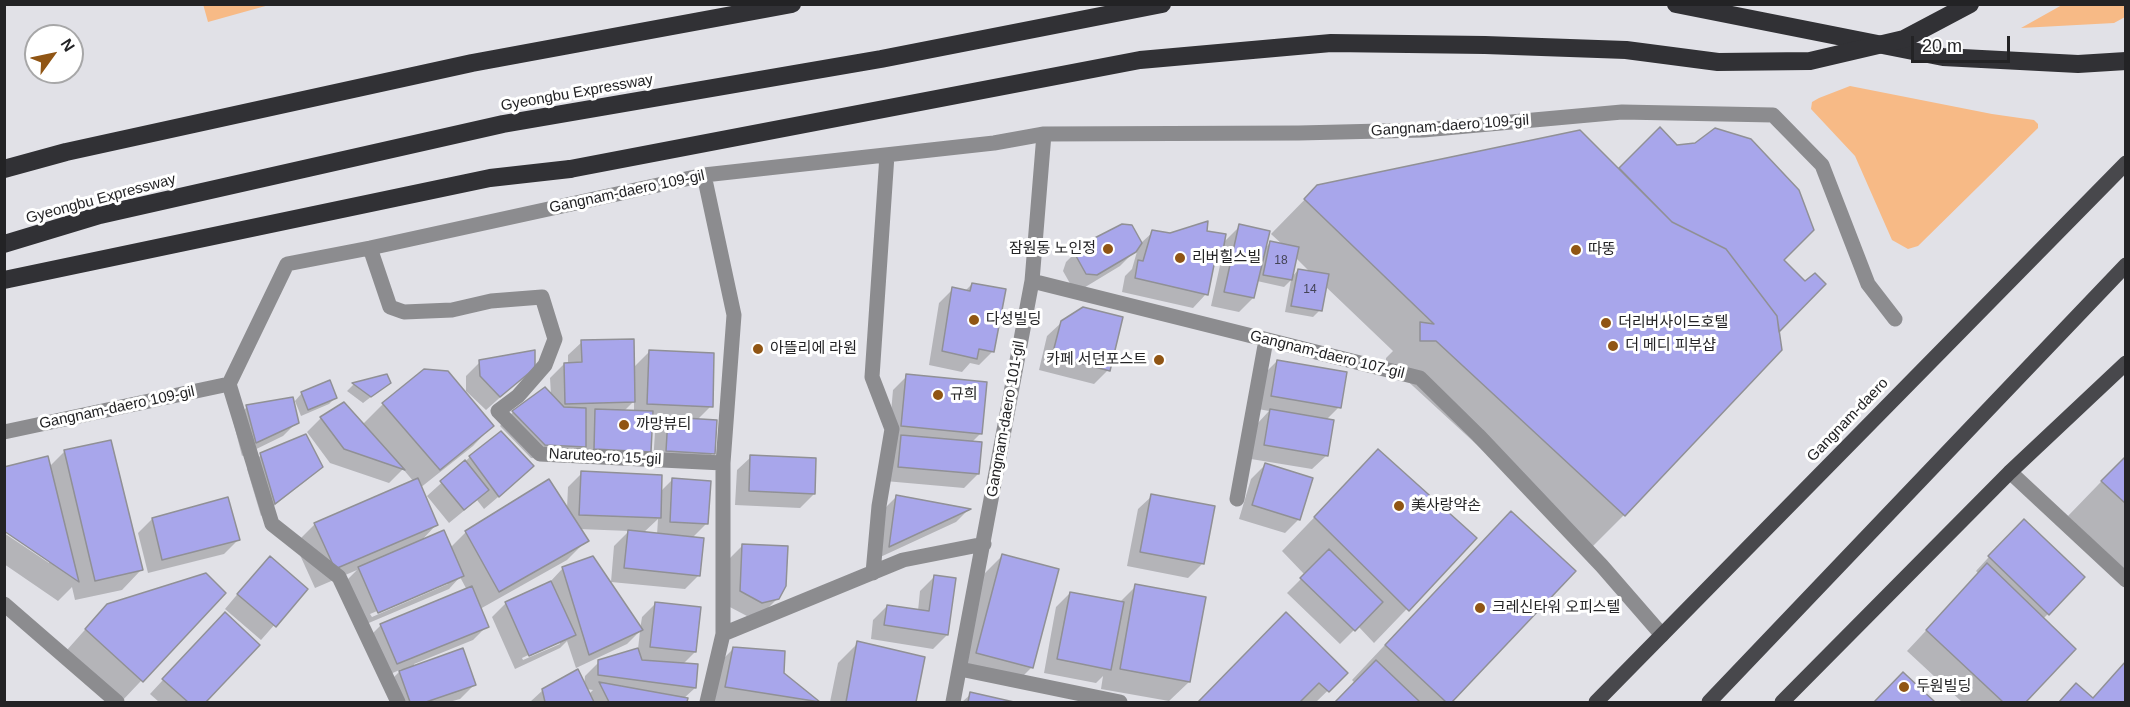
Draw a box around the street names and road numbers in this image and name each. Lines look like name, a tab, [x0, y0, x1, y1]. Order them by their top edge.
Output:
street label: Gyeongbu Expressway	[499, 71, 655, 115]
street label: Gangnam-daero 109-gil	[1370, 111, 1530, 141]
street label: Gangnam-daero 109-gil	[548, 167, 706, 217]
street label: Gyeongbu Expressway	[24, 170, 178, 228]
street label: Gangnam-daero 107-gil	[1248, 327, 1406, 383]
street label: Gangnam-daero 101-gil	[983, 339, 1029, 499]
street label: Gangnam-daero	[1804, 374, 1892, 466]
street label: Gangnam-daero 109-gil	[38, 383, 196, 433]
street label: Naruteo-ro 15-gil	[548, 445, 662, 469]

